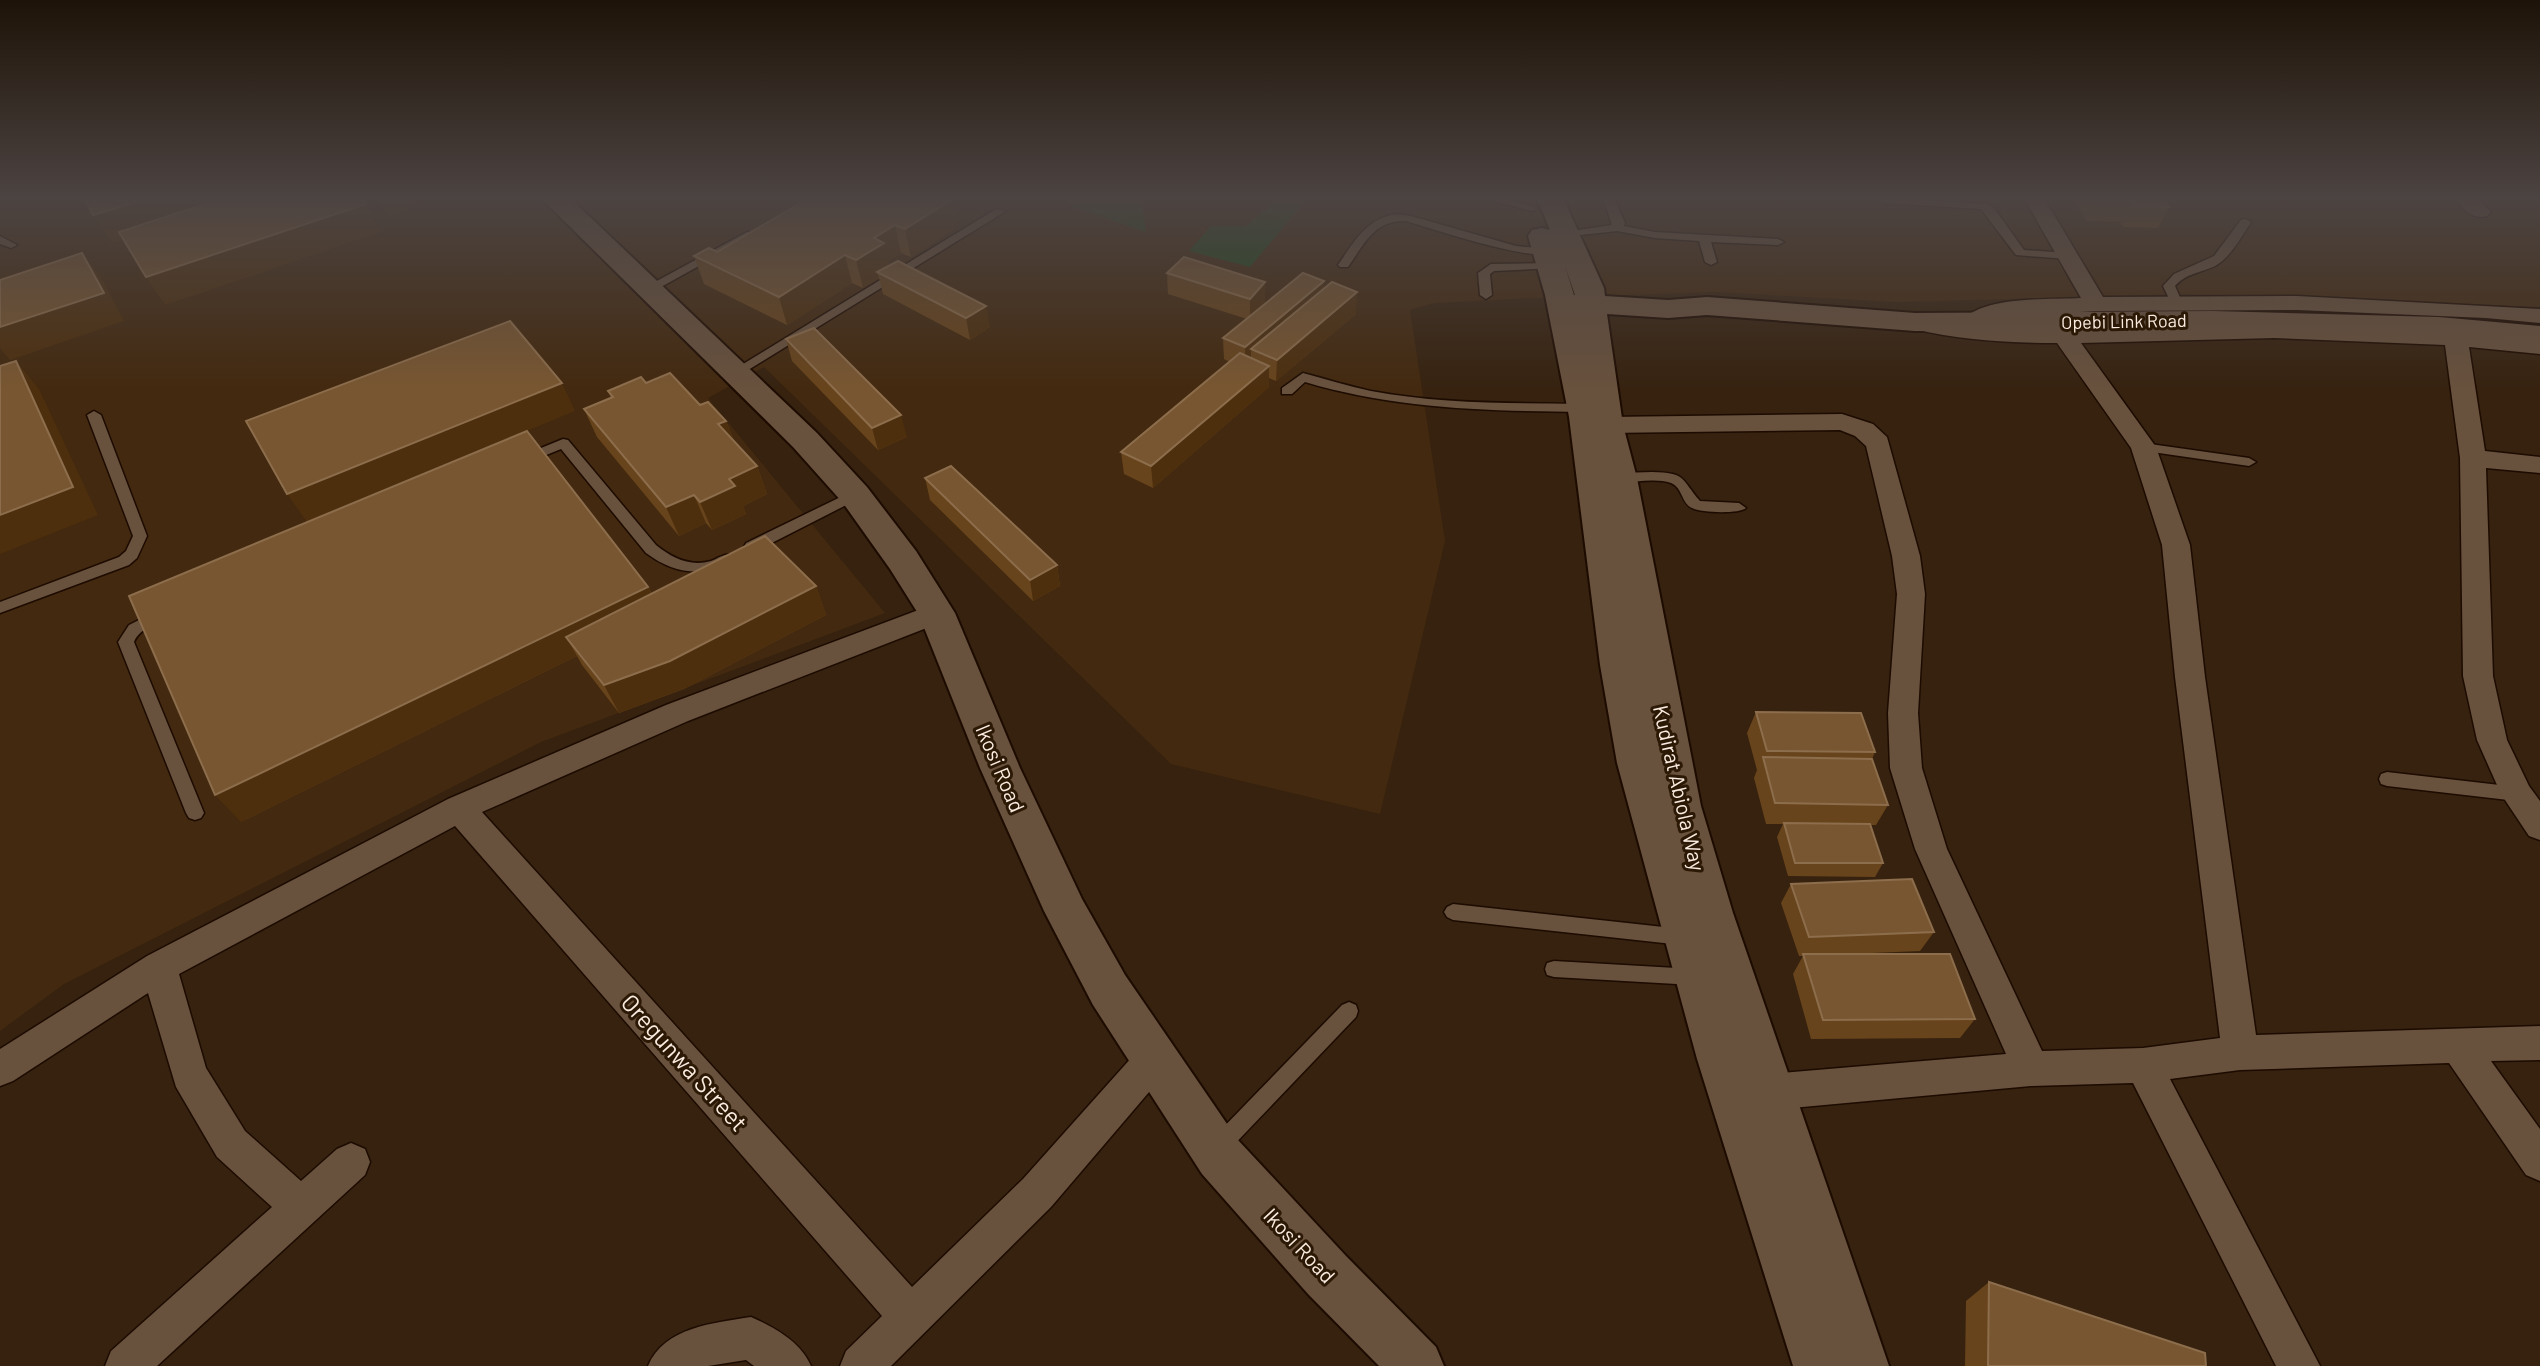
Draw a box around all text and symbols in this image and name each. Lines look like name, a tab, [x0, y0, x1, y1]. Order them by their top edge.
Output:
street label: Opebi Link Road	[2061, 309, 2187, 333]
street label: Kudirat Abiola Way	[1649, 703, 1711, 874]
street label: Ikosi Road	[971, 720, 1031, 816]
street label: Oregunwa Street	[616, 987, 754, 1137]
street label: Ikosi Road	[1259, 1202, 1341, 1288]

